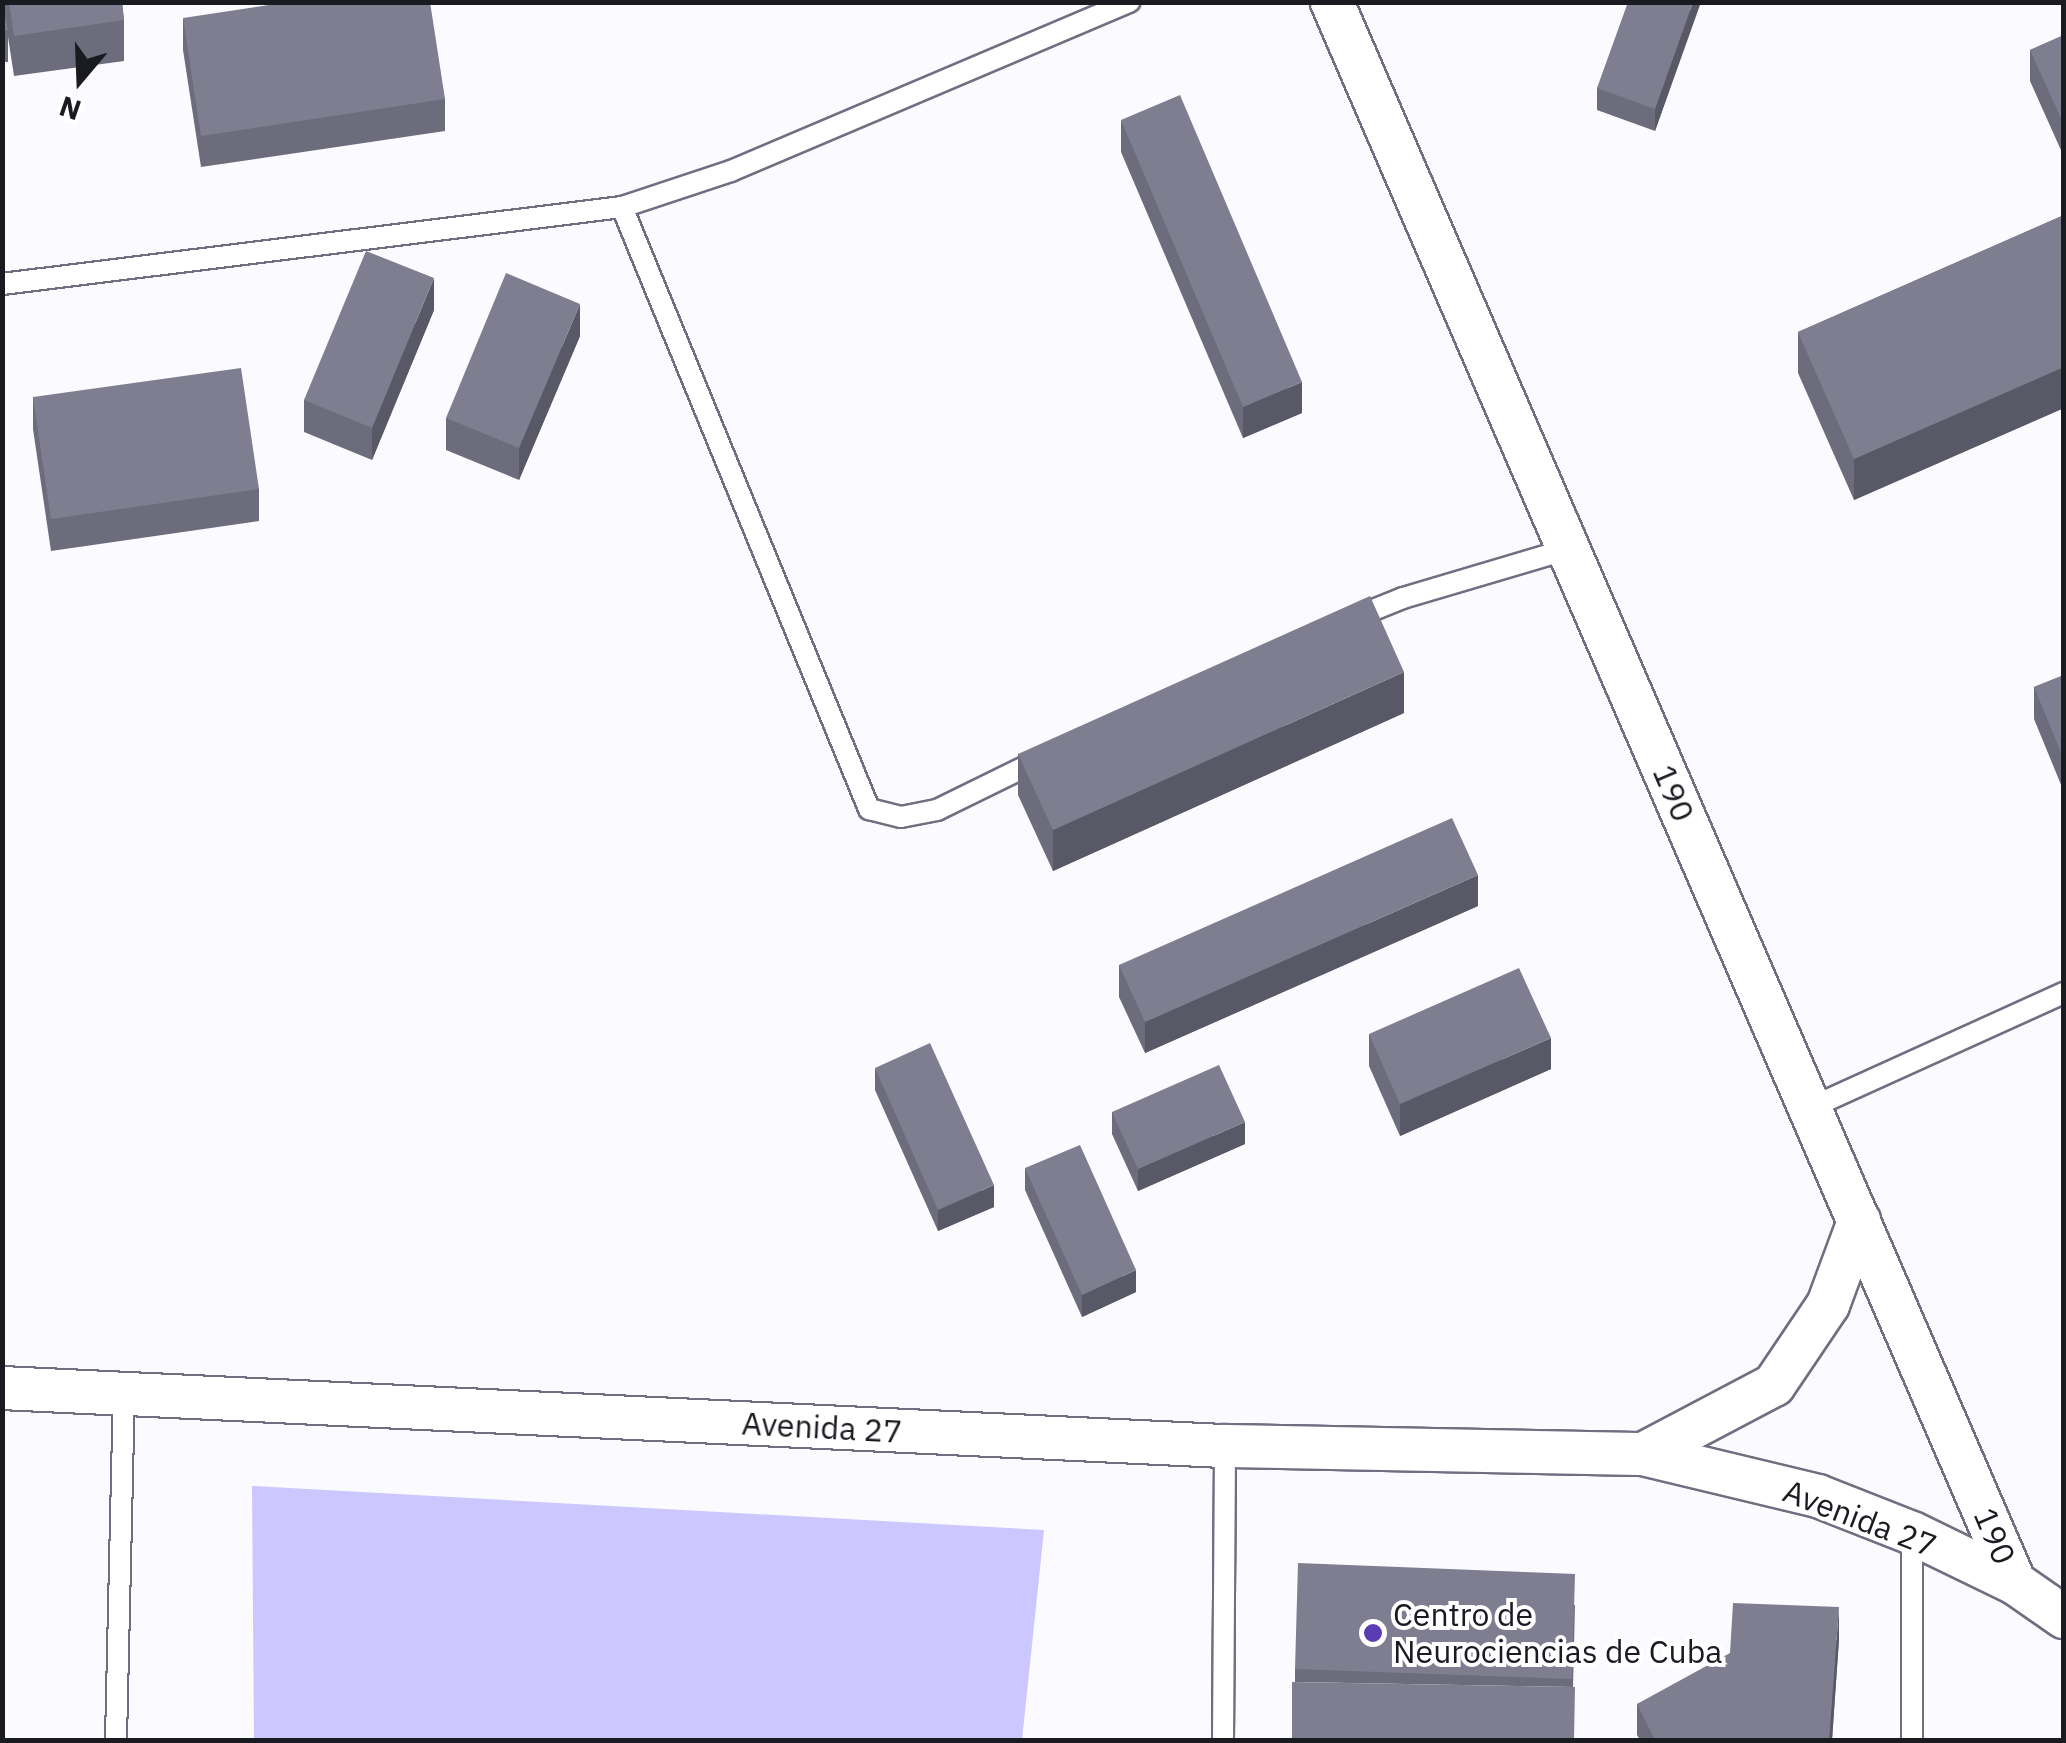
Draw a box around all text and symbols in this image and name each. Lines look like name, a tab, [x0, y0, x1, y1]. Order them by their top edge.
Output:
north arrow	[30, 30, 130, 130]
text: N	[54, 88, 86, 130]
street label: 190	[1645, 759, 1703, 827]
street label: Avenida 27	[741, 1404, 903, 1450]
street label: Avenida 27	[1778, 1471, 1942, 1565]
street label: 190	[1966, 1502, 2024, 1570]
place label: Centro de Neurociencias de Cuba	[1393, 1596, 1722, 1671]
marker: Centro de Neurociencias de Cuba	[1362, 1622, 1384, 1644]

